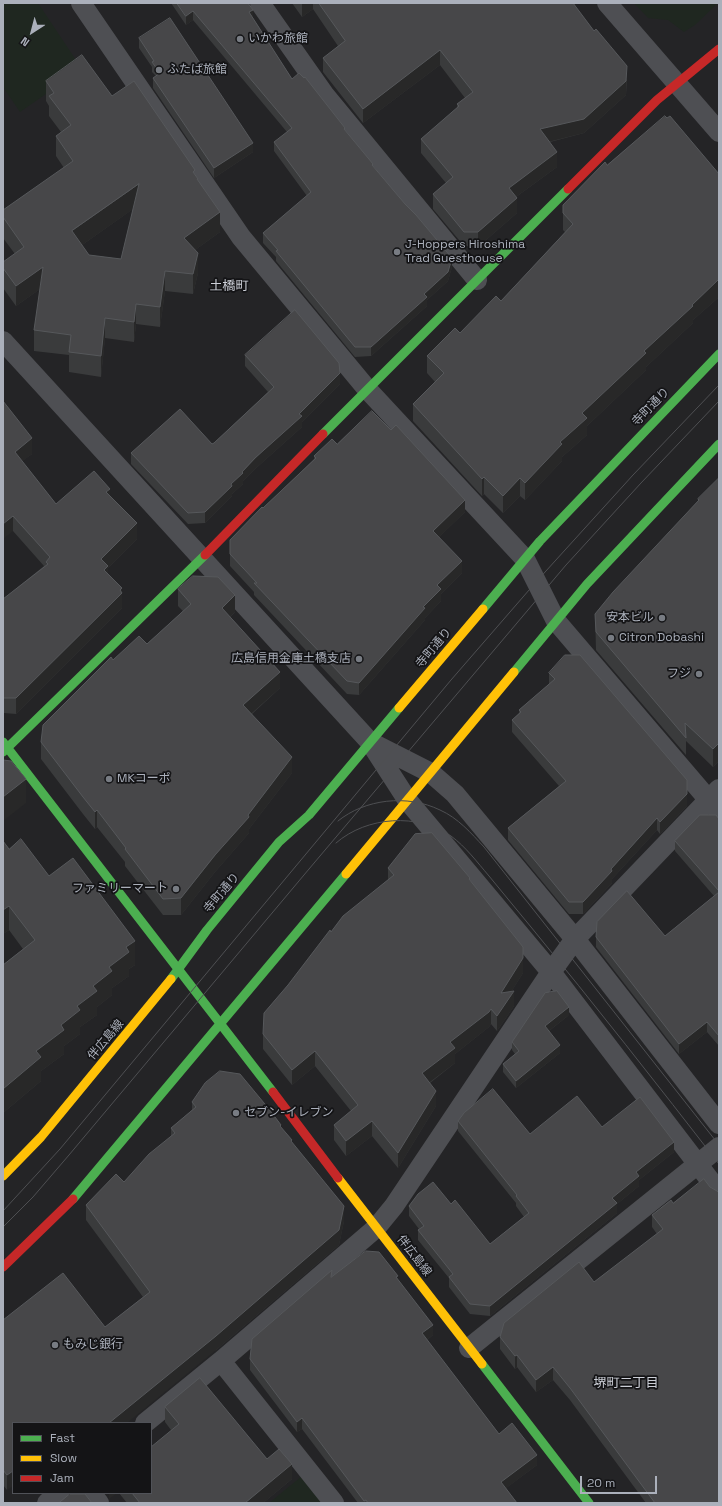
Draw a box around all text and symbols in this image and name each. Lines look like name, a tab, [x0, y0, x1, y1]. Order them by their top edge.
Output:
north arrow	[12, 12, 52, 52]
place label: いかわ旅館	[248, 32, 308, 46]
text: N	[18, 34, 32, 50]
marker: いかわ旅館	[235, 34, 245, 44]
place label: ふたば旅館	[167, 63, 227, 77]
marker: ふたば旅館	[154, 65, 164, 75]
place label: J-Hoppers Hiroshima Trad Guesthouse	[405, 238, 525, 266]
marker: J-Hoppers Hiroshima Trad Guesthouse	[392, 247, 402, 257]
district label: 土橋町	[210, 278, 248, 294]
street label: 寺町通り	[629, 385, 673, 429]
place label: 安本ビル	[606, 611, 654, 625]
marker: 安本ビル	[657, 613, 667, 623]
street label: 寺町通り	[413, 625, 455, 671]
place label: Citron Dobashi	[619, 631, 704, 645]
marker: Citron Dobashi	[606, 633, 616, 643]
place label: 広島信用金庫土橋支店	[231, 652, 351, 666]
marker: 広島信用金庫土橋支店	[354, 654, 364, 664]
place label: フジ	[667, 667, 691, 681]
marker: フジ	[694, 669, 704, 679]
place label: MKコーポ	[117, 772, 171, 786]
marker: MKコーポ	[104, 774, 114, 784]
street label: 寺町通り	[201, 870, 243, 916]
place label: ファミリーマート	[72, 882, 168, 896]
marker: ファミリーマート	[171, 884, 181, 894]
street label: 伴広島線	[85, 1017, 127, 1063]
place label: セブン-イレブン	[244, 1106, 333, 1120]
marker: セブン-イレブン	[231, 1108, 241, 1118]
street label: 伴広島線	[394, 1233, 434, 1279]
place label: もみじ銀行	[63, 1338, 123, 1352]
marker: もみじ銀行	[50, 1340, 60, 1350]
district label: 堺町二丁目	[594, 1375, 658, 1391]
legend	[12, 1422, 152, 1494]
text: Fast	[50, 1430, 75, 1446]
text: Slow	[50, 1450, 77, 1466]
scale bar	[582, 1468, 659, 1494]
text: Jam	[50, 1470, 74, 1486]
text: 20 m	[587, 1475, 615, 1491]

